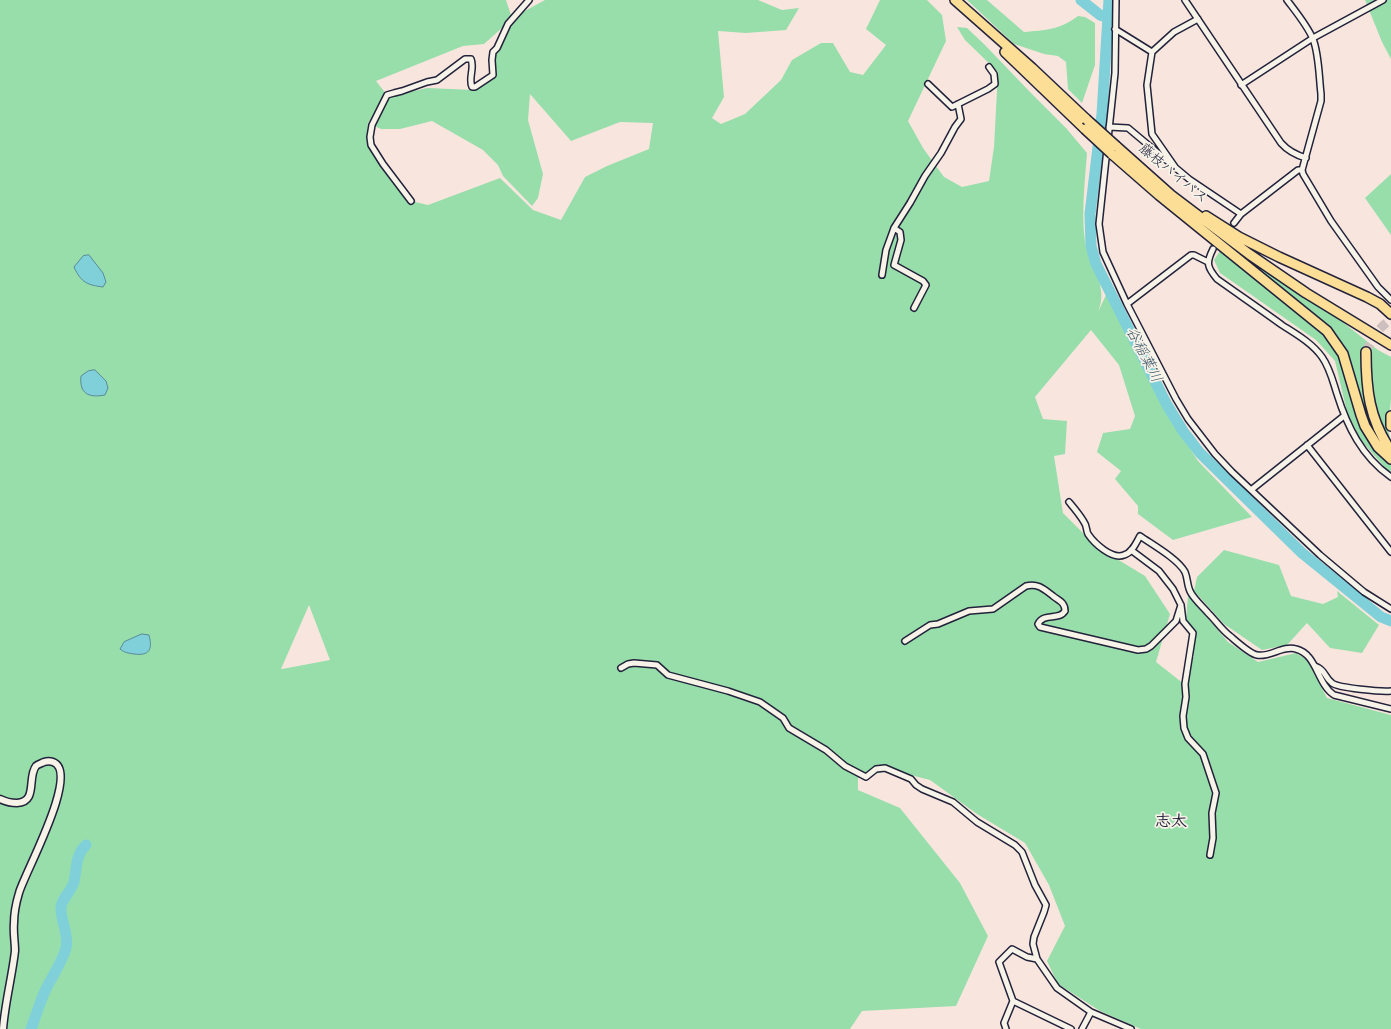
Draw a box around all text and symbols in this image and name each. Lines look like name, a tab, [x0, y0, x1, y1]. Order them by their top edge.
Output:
street label: 藤枝バイパス	[1134, 142, 1210, 208]
water label: 谷稲葉川	[1120, 325, 1164, 387]
district label: 志太	[1155, 814, 1187, 834]

